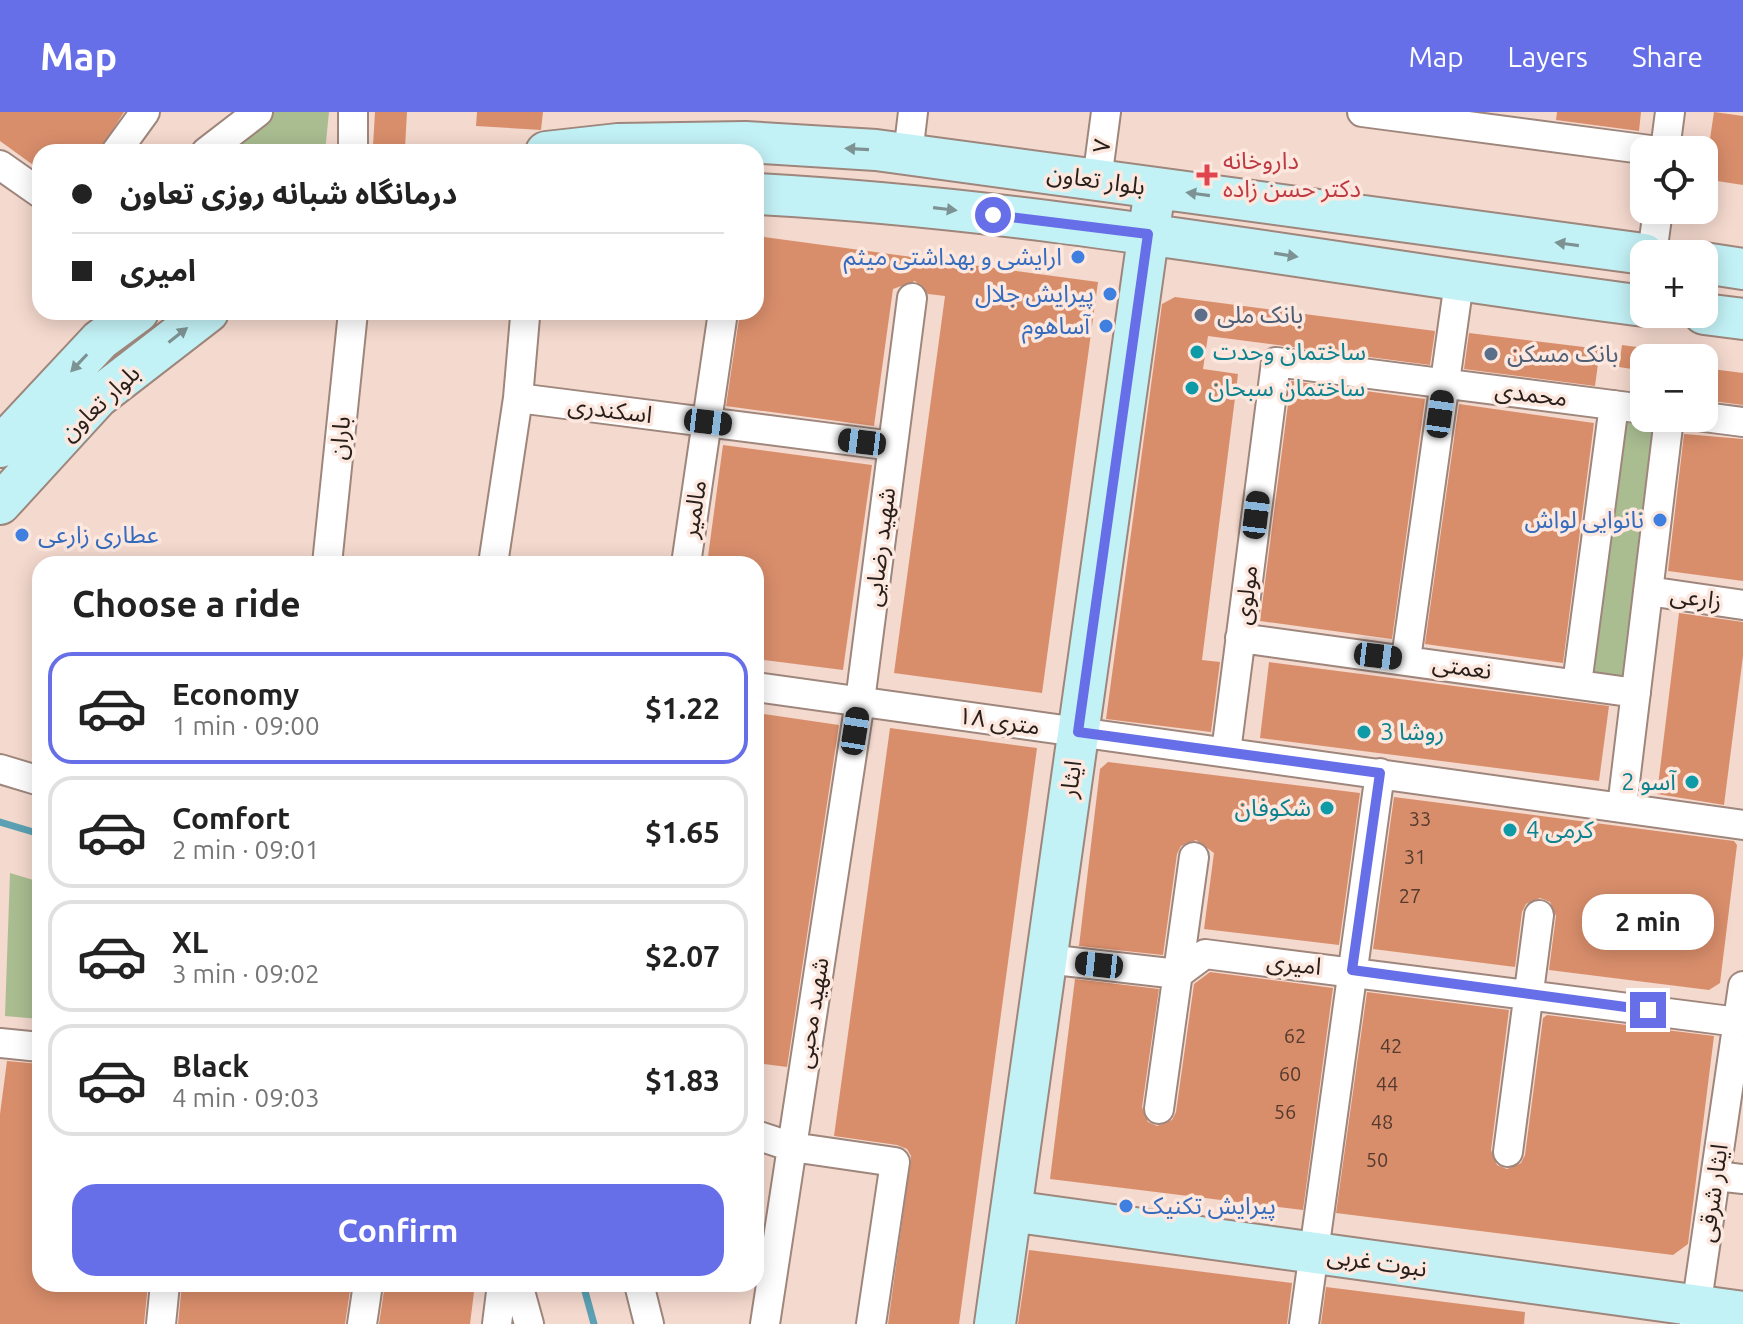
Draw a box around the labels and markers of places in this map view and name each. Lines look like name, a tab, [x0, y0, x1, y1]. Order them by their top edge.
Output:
place label: داروخانه دکتر حسن زاده	[1223, 147, 1361, 203]
marker: داروخانه دکتر حسن زاده	[1198, 166, 1216, 184]
place label: ارایشی و بهداشتی میثم	[843, 243, 1062, 274]
marker: ارایشی و بهداشتی میثم	[1069, 248, 1087, 266]
place label: پیرایش جلال	[975, 280, 1094, 309]
marker: پیرایش جلال	[1101, 285, 1119, 303]
place label: بانک ملی	[1217, 301, 1303, 328]
marker: بانک ملی	[1192, 306, 1210, 324]
place label: آساهوم	[1022, 312, 1091, 344]
marker: آساهوم	[1097, 317, 1115, 335]
place label: ساختمان وحدت	[1213, 338, 1366, 366]
place label: بانک مسکن	[1507, 340, 1619, 367]
marker: ساختمان وحدت	[1188, 343, 1206, 361]
marker: بانک مسکن	[1482, 345, 1500, 363]
place label: ساختمان سبحان	[1208, 374, 1365, 402]
marker: ساختمان سبحان	[1183, 379, 1201, 397]
place label: نانوایی لواش	[1524, 506, 1644, 534]
marker: نانوایی لواش	[1651, 511, 1669, 529]
place label: عطاری زارعی	[38, 521, 159, 549]
marker: عطاری زارعی	[13, 526, 31, 544]
place label: روشا 3	[1380, 718, 1444, 746]
marker: روشا 3	[1355, 723, 1373, 741]
place label: آسو 2	[1621, 768, 1677, 796]
marker: آسو 2	[1683, 773, 1701, 791]
place label: شکوفان	[1235, 794, 1311, 822]
marker: شکوفان	[1318, 799, 1336, 817]
place label: کرمی 4	[1526, 816, 1595, 844]
marker: کرمی 4	[1501, 821, 1519, 839]
place label: پیرایش تکنیک	[1142, 1192, 1276, 1221]
marker: پیرایش تکنیک	[1117, 1197, 1135, 1215]

